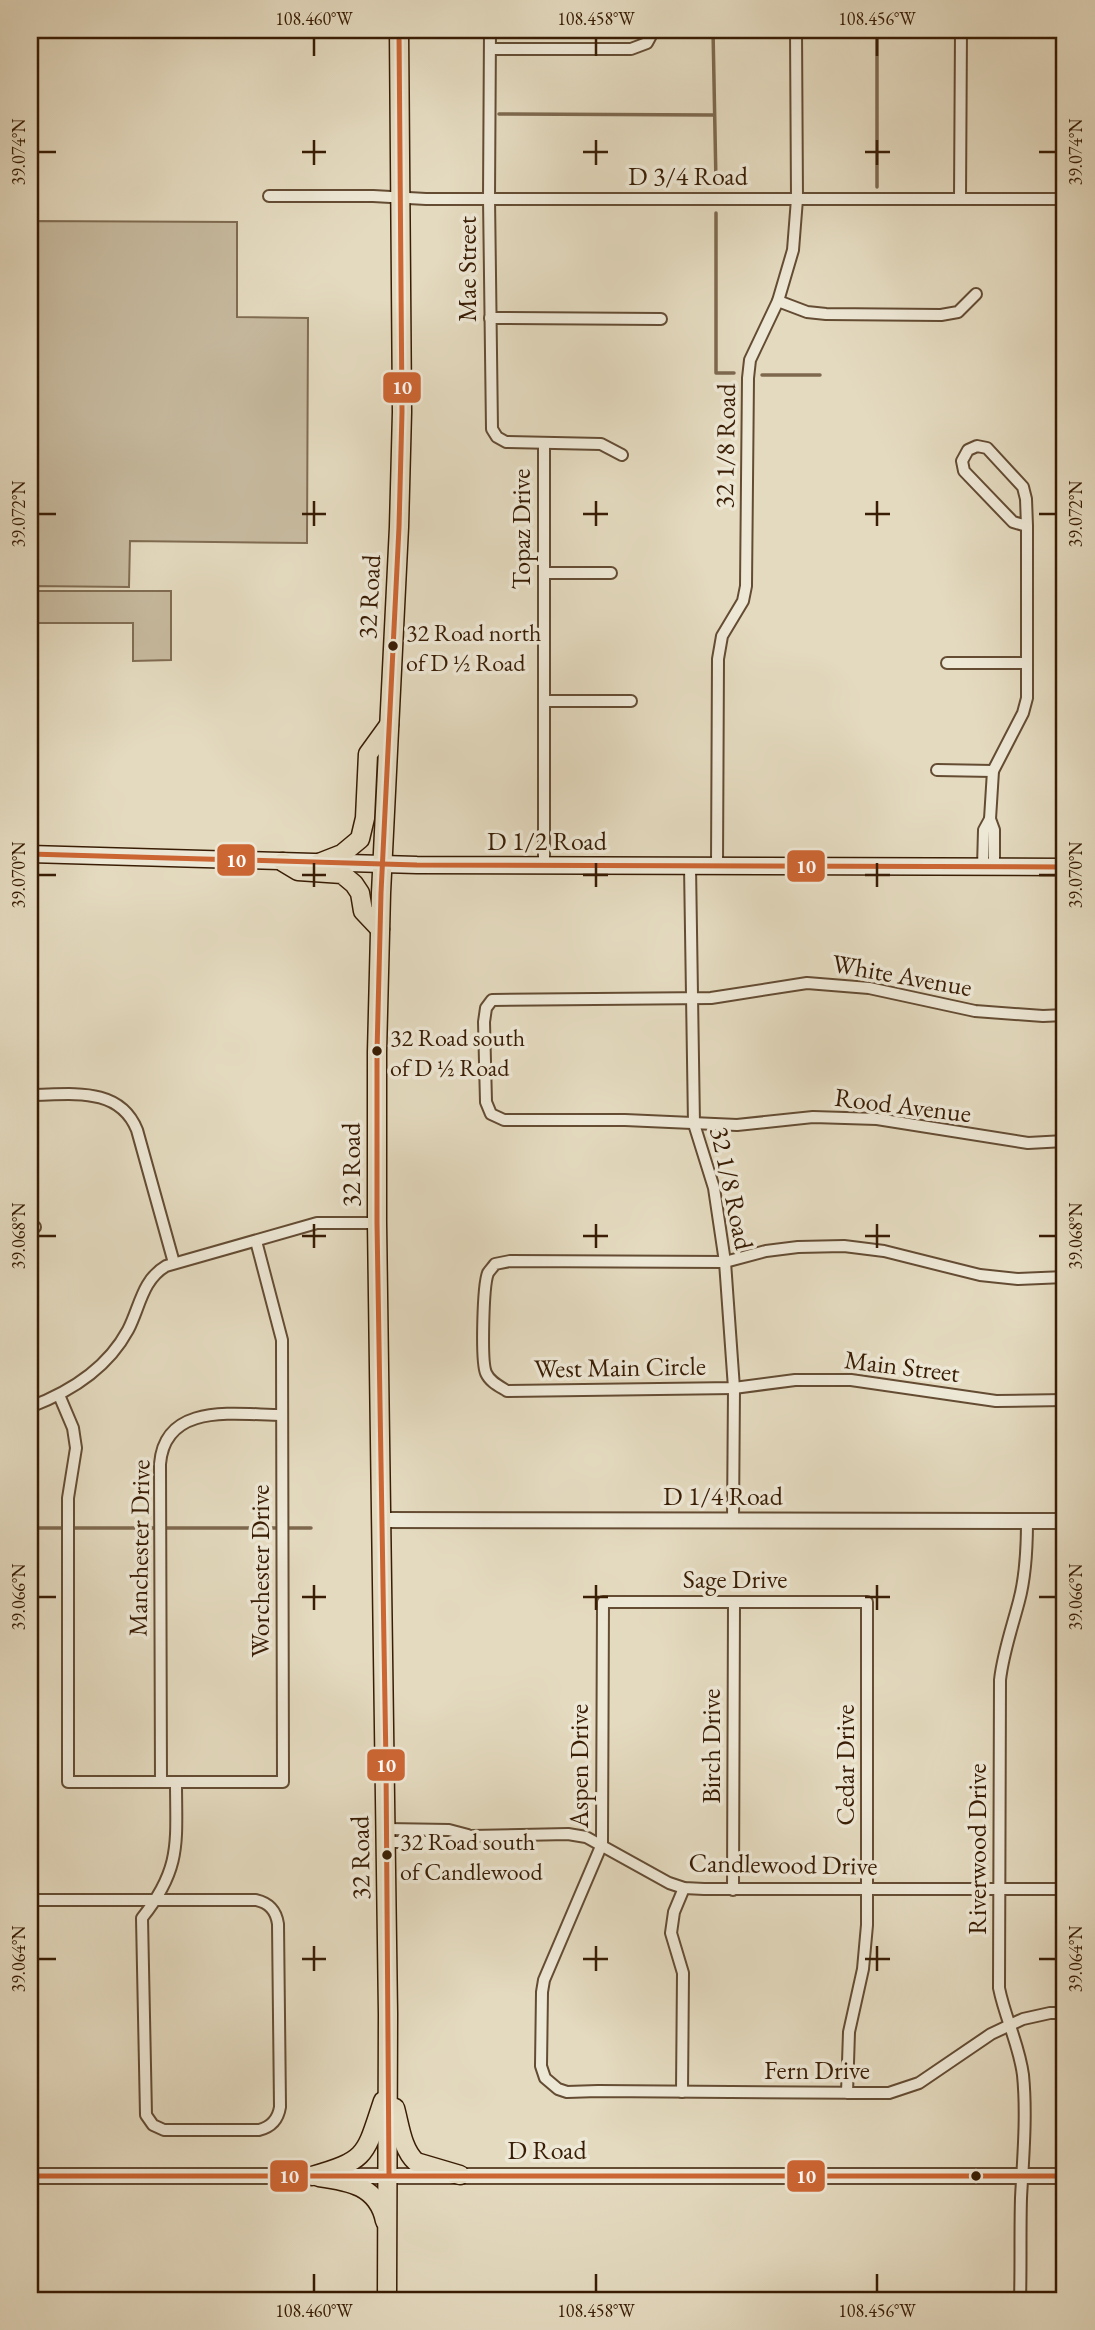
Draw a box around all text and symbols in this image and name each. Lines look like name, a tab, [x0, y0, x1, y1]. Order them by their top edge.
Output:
text: 108.460°W	[275, 7, 353, 30]
text: 108.458°W	[557, 7, 635, 30]
text: 108.456°W	[838, 7, 916, 30]
text: 39.074°N	[7, 118, 30, 185]
text: 39.074°N	[1064, 118, 1087, 185]
street label: D 3/4 Road	[628, 159, 749, 193]
street label: Mae Street	[450, 216, 484, 322]
line badge: 10	[382, 371, 422, 404]
text: 10	[392, 375, 412, 400]
street label: 32 1/8 Road	[707, 382, 743, 509]
street label: Topaz Drive	[504, 469, 538, 589]
text: 39.072°N	[7, 480, 30, 547]
text: 39.072°N	[1064, 480, 1087, 547]
street label: 32 Road	[350, 553, 388, 640]
place label: 32 Road north of D ½ Road	[406, 617, 541, 678]
marker: 32 Road north of D ½ Road	[386, 639, 400, 653]
street label: D 1/2 Road	[487, 824, 608, 858]
text: 39.070°N	[7, 841, 30, 908]
text: 39.070°N	[1064, 841, 1087, 908]
line badge: 10	[216, 843, 256, 877]
text: 10	[226, 848, 246, 873]
line badge: 10	[786, 849, 826, 883]
text: 10	[796, 854, 816, 879]
street label: White Avenue	[829, 946, 975, 1004]
place label: 32 Road south of D ½ Road	[390, 1022, 525, 1083]
marker: 32 Road south of D ½ Road	[370, 1044, 384, 1058]
street label: Rood Avenue	[833, 1080, 973, 1130]
street label: 32 Road	[334, 1122, 368, 1207]
street label: 32 1/8 Road	[702, 1123, 762, 1254]
text: 39.068°N	[7, 1202, 30, 1269]
text: 39.068°N	[1064, 1202, 1087, 1269]
street label: Main Street	[843, 1342, 961, 1390]
street label: West Main Circle	[534, 1349, 706, 1385]
street label: Manchester Drive	[120, 1459, 158, 1637]
street label: D 1/4 Road	[663, 1479, 784, 1513]
street label: Worchester Drive	[243, 1484, 277, 1658]
street label: Sage Drive	[683, 1562, 787, 1596]
text: 39.066°N	[7, 1563, 30, 1630]
text: 39.066°N	[1064, 1563, 1087, 1630]
street label: Birch Drive	[694, 1688, 728, 1804]
street label: Aspen Drive	[562, 1704, 596, 1829]
street label: Cedar Drive	[828, 1704, 862, 1826]
line badge: 10	[366, 1748, 406, 1782]
text: 10	[376, 1753, 396, 1778]
street label: Riverwood Drive	[960, 1763, 994, 1935]
street label: 32 Road	[342, 1815, 378, 1901]
place label: 32 Road south of Candlewood	[400, 1826, 543, 1887]
street label: Candlewood Drive	[688, 1845, 878, 1883]
marker: 32 Road south of Candlewood	[380, 1848, 394, 1862]
text: 39.064°N	[7, 1925, 30, 1992]
text: 39.064°N	[1064, 1925, 1087, 1992]
street label: Fern Drive	[764, 2053, 870, 2087]
street label: D Road	[507, 2133, 587, 2167]
line badge: 10	[269, 2159, 309, 2193]
line badge: 10	[786, 2159, 826, 2193]
text: 10	[279, 2164, 299, 2189]
text: 10	[796, 2164, 816, 2189]
unlabelled marker	[969, 2169, 983, 2183]
text: 108.460°W	[275, 2299, 353, 2322]
text: 108.458°W	[557, 2299, 635, 2322]
text: 108.456°W	[838, 2299, 916, 2322]

